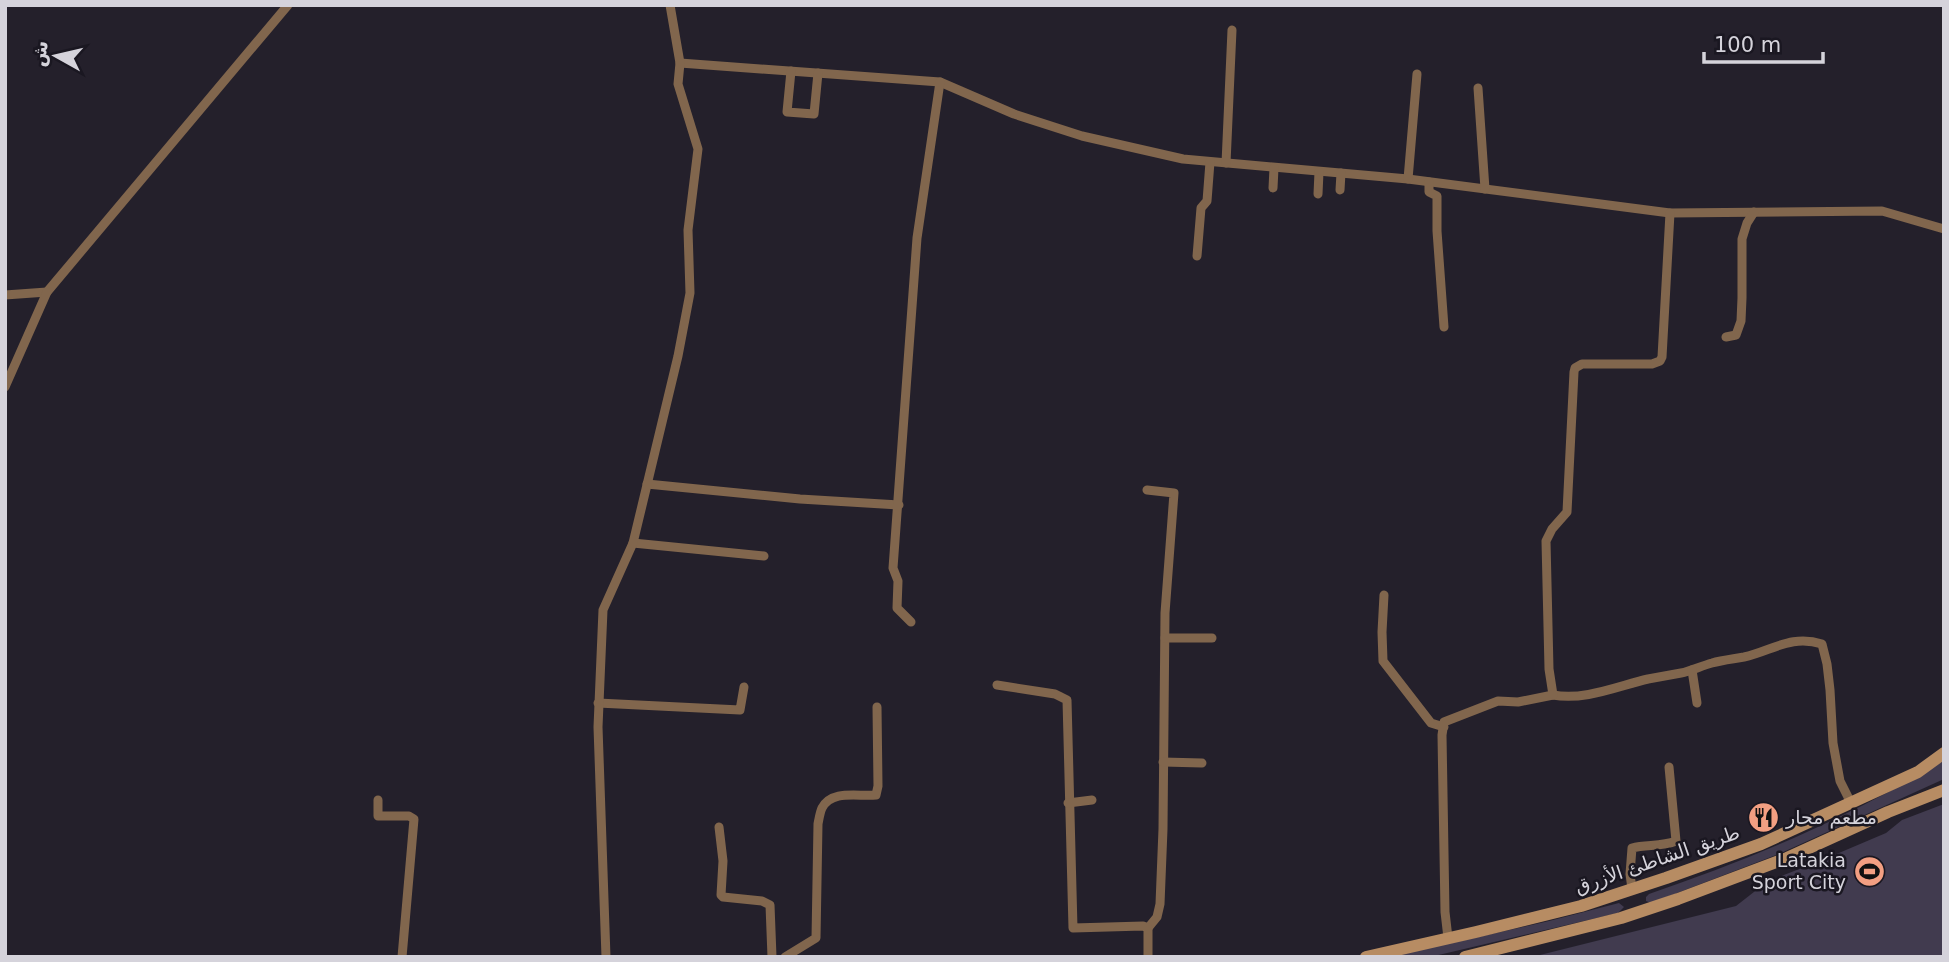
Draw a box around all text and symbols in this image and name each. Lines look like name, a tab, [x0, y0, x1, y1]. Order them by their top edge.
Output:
north arrow	[21, 21, 91, 91]
scale bar	[1704, 21, 1823, 65]
text: 100 m	[1714, 33, 1781, 57]
text: ش	[26, 39, 53, 68]
restaurant icon: مطعم محار	[1746, 800, 1780, 834]
place label: مطعم محار	[1785, 806, 1877, 829]
street label: طريق الشاطئ الأزرق	[1572, 820, 1743, 898]
place label: Latakia Sport City	[1752, 849, 1846, 893]
sports icon: Latakia Sport City	[1852, 854, 1886, 888]

